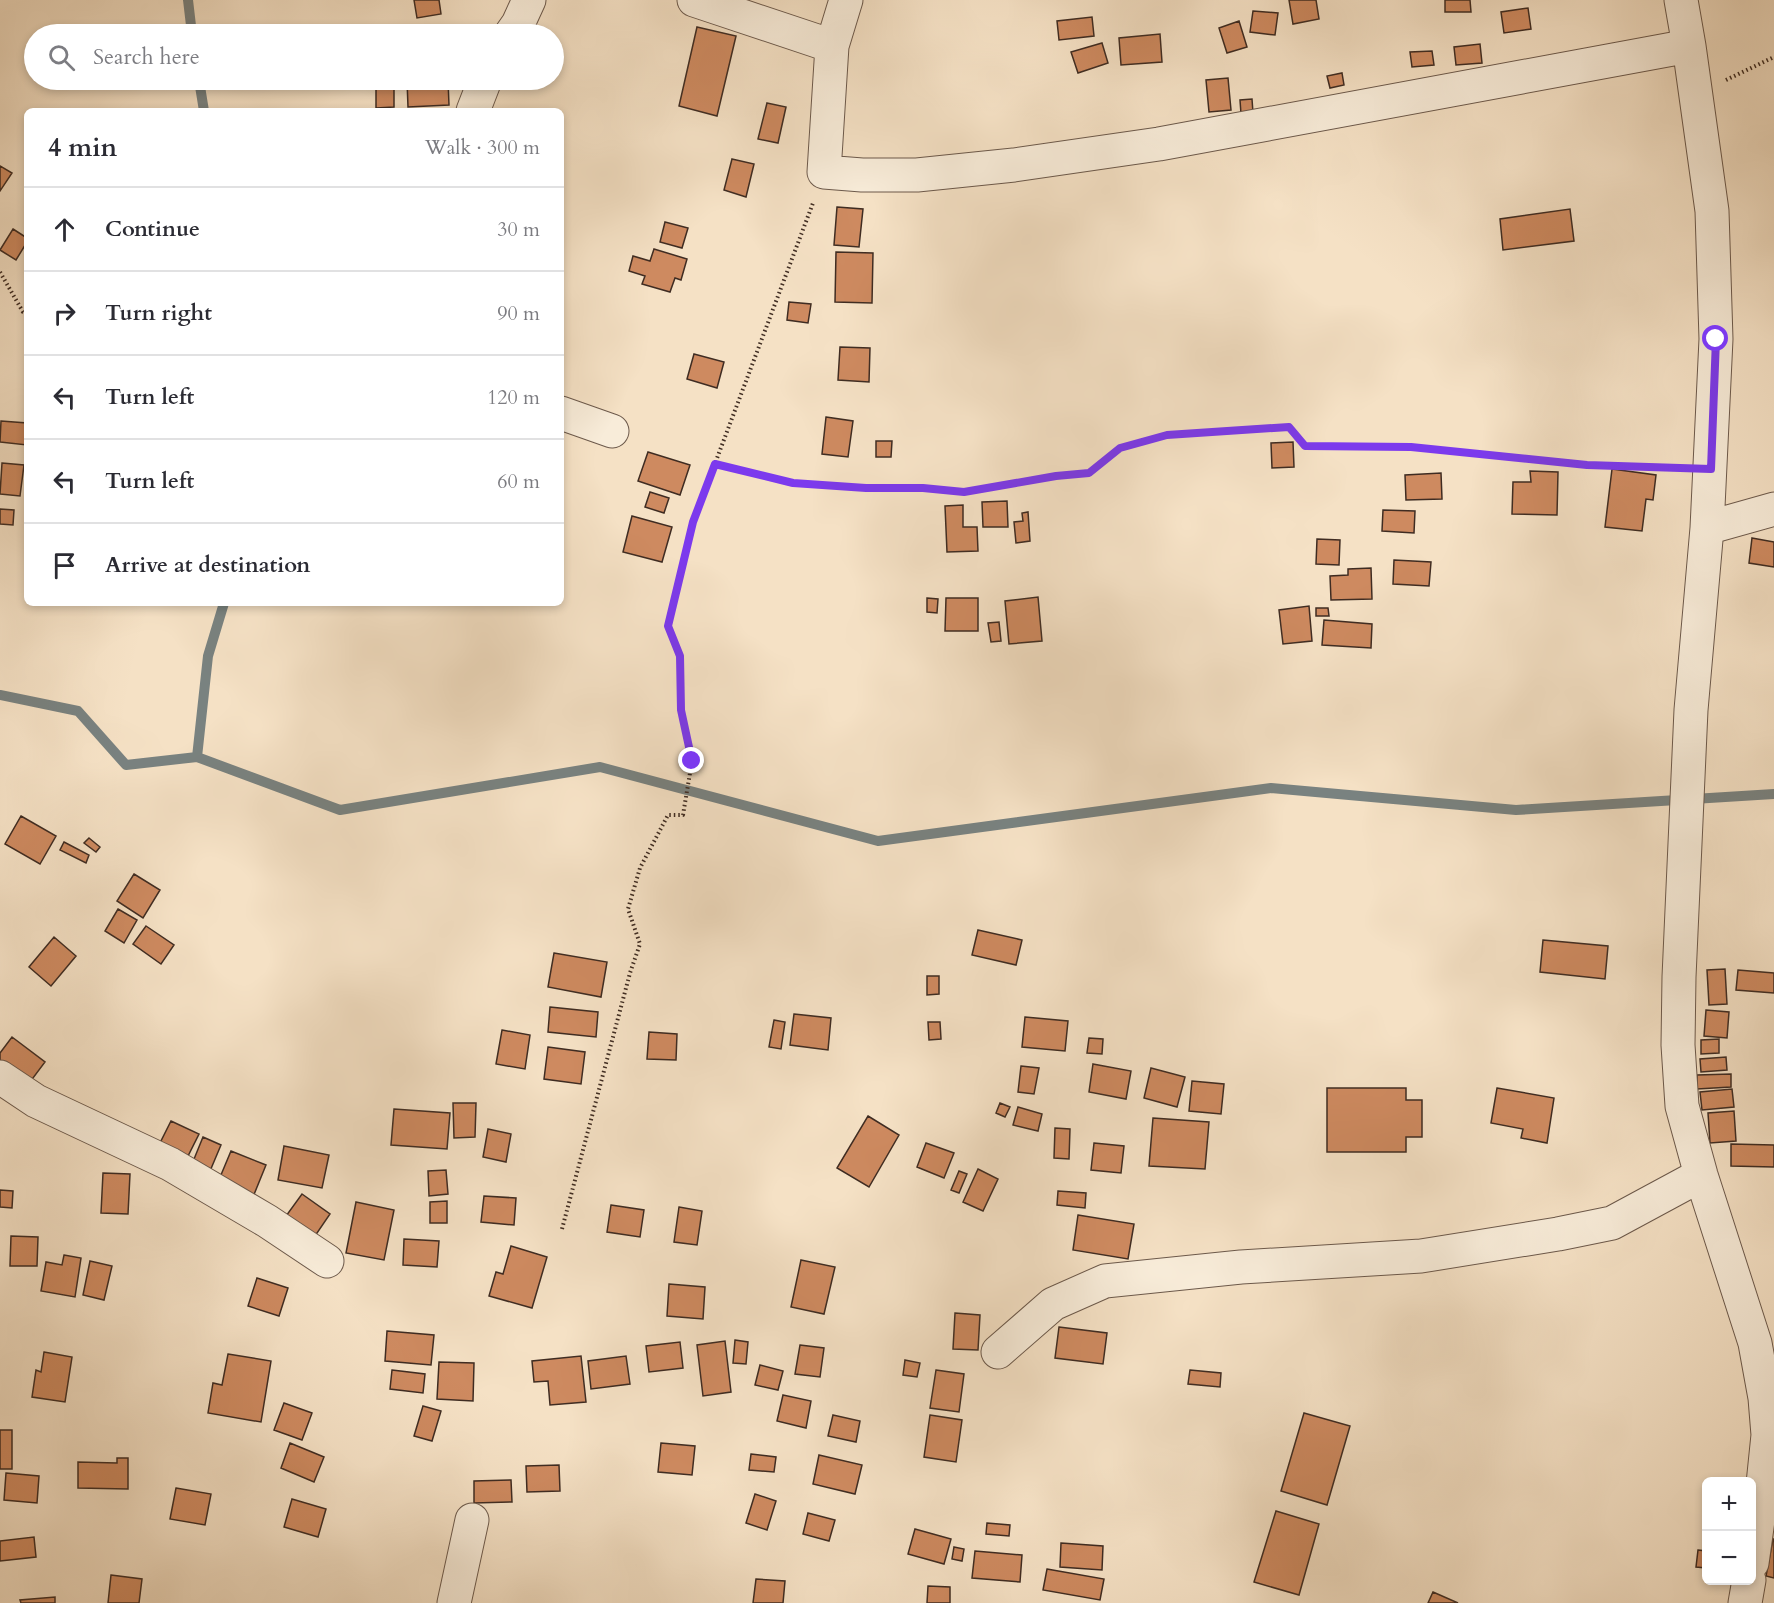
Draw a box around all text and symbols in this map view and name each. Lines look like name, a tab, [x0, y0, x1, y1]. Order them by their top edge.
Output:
search box	[24, 24, 564, 90]
icon: search	[45, 41, 78, 74]
text: Search here	[93, 42, 200, 72]
text: 4 min	[48, 130, 117, 165]
text: Walk · 300 m	[425, 134, 540, 161]
icon: ahead	[48, 213, 81, 246]
text: Continue	[105, 214, 200, 244]
text: 30 m	[497, 216, 540, 243]
icon: right	[48, 297, 81, 330]
text: Turn right	[105, 298, 212, 328]
text: 90 m	[497, 300, 540, 327]
route start	[1702, 325, 1728, 351]
icon: left	[48, 381, 81, 414]
text: Turn left	[105, 382, 194, 412]
text: 120 m	[487, 384, 540, 411]
icon: left	[48, 465, 81, 498]
text: Turn left	[105, 466, 194, 496]
text: 60 m	[497, 468, 540, 495]
icon: arrive	[48, 549, 81, 582]
text: Arrive at destination	[105, 550, 310, 580]
route end	[678, 747, 704, 773]
map controls	[1702, 1477, 1756, 1585]
button: +	[1702, 1477, 1756, 1531]
button: −	[1702, 1531, 1756, 1585]

